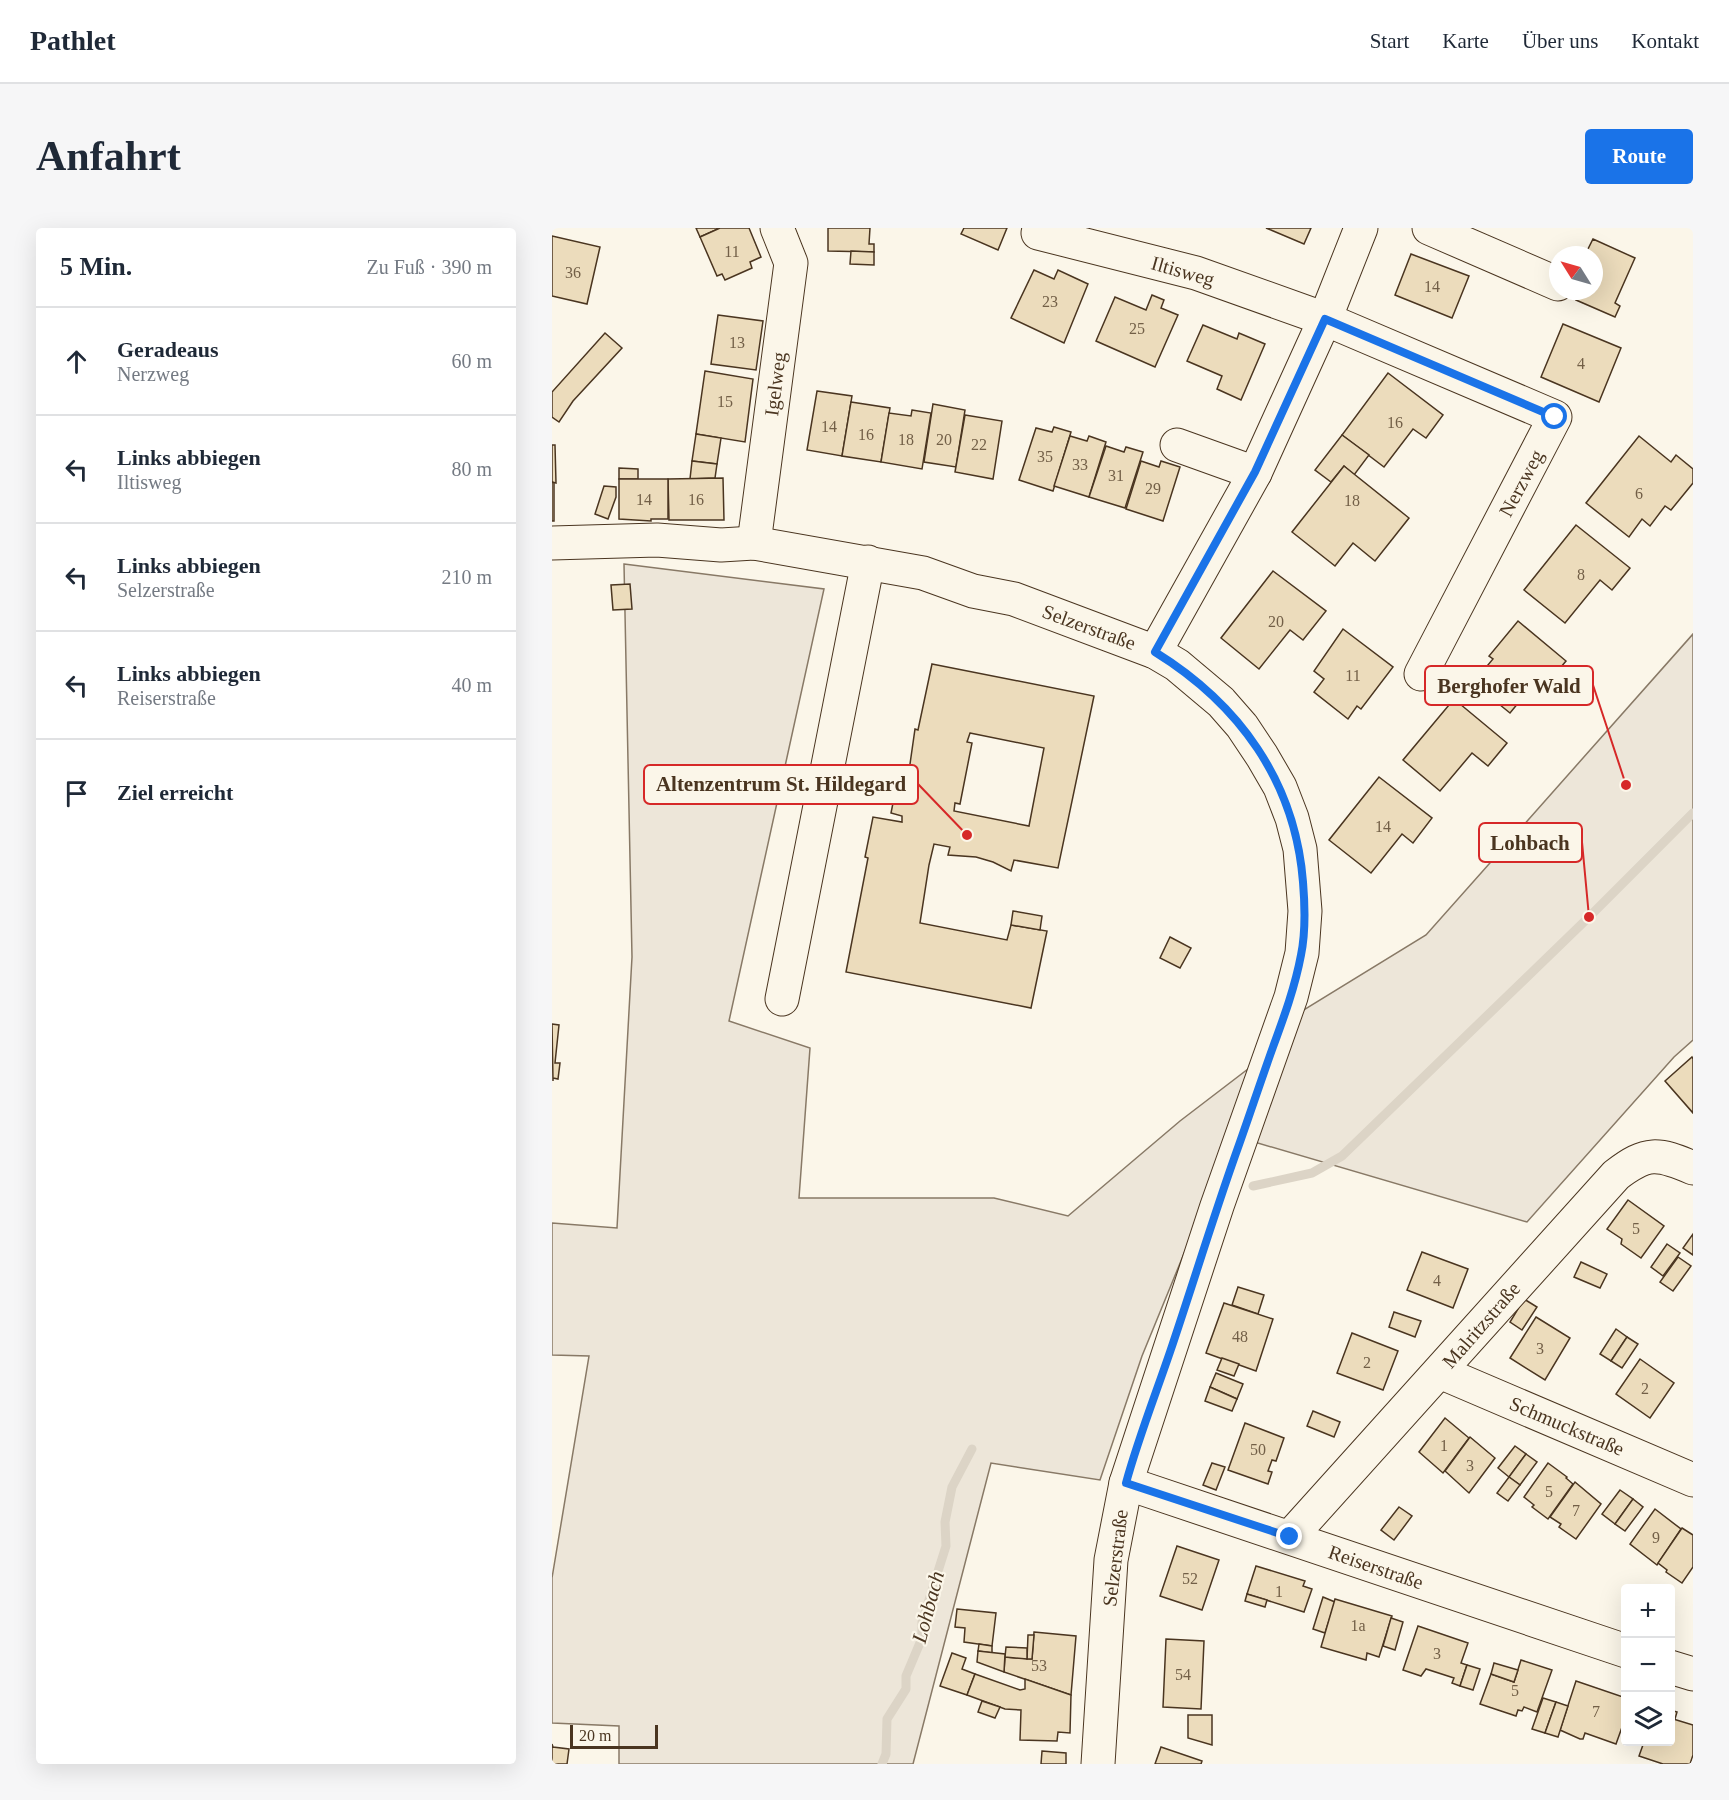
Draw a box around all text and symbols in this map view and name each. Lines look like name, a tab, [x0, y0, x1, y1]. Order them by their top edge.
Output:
text: Pathlet	[30, 25, 116, 56]
text: Start	[1370, 29, 1409, 53]
text: Karte	[1442, 29, 1489, 53]
text: Über uns	[1522, 29, 1598, 53]
text: Kontakt	[1631, 29, 1699, 53]
button: Route	[1585, 129, 1693, 184]
text: Anfahrt	[36, 133, 181, 179]
house number: 11	[724, 243, 740, 260]
north arrow	[1549, 246, 1603, 300]
text: 5 Min.	[60, 252, 132, 281]
street label: Iltisweg	[1149, 252, 1217, 291]
text: Zu Fuß · 390 m	[366, 256, 492, 278]
house number: 36	[565, 264, 581, 281]
house number: 14	[1424, 278, 1440, 295]
house number: 23	[1042, 293, 1058, 310]
house number: 25	[1129, 320, 1145, 337]
house number: 13	[729, 334, 745, 351]
text: Geradeaus	[117, 337, 218, 362]
icon: ahead	[60, 345, 93, 378]
text: 60 m	[451, 350, 492, 372]
street label: Igelweg	[760, 351, 791, 417]
house number: 4	[1577, 355, 1585, 372]
text: Nerzweg	[117, 363, 189, 385]
house number: 15	[717, 393, 733, 410]
route start	[1541, 403, 1567, 429]
house number: 16	[1387, 414, 1403, 431]
house number: 14	[821, 418, 837, 435]
house number: 16	[858, 426, 874, 443]
house number: 18	[898, 431, 914, 448]
house number: 20	[936, 431, 952, 448]
house number: 22	[971, 436, 987, 453]
text: Links abbiegen	[117, 445, 261, 470]
street label: Nerzweg	[1494, 446, 1549, 521]
house number: 35	[1037, 448, 1053, 465]
icon: left	[60, 453, 93, 486]
house number: 33	[1072, 456, 1088, 473]
text: 80 m	[451, 458, 492, 480]
house number: 31	[1108, 467, 1124, 484]
text: Iltisweg	[117, 471, 181, 493]
house number: 29	[1145, 480, 1161, 497]
house number: 6	[1635, 485, 1643, 502]
house number: 14	[636, 491, 652, 508]
house number: 16	[688, 491, 704, 508]
house number: 18	[1344, 492, 1360, 509]
text: Links abbiegen	[117, 553, 261, 578]
icon: left	[60, 561, 93, 594]
text: 210 m	[441, 566, 492, 588]
house number: 8	[1577, 566, 1585, 583]
text: Selzerstraße	[117, 579, 215, 601]
street label: Selzerstraße	[1039, 600, 1139, 654]
house number: 20	[1268, 613, 1284, 630]
text: Links abbiegen	[117, 661, 261, 686]
callout: Berghofer Wald	[1425, 666, 1593, 705]
house number: 11	[1345, 667, 1361, 684]
icon: left	[60, 669, 93, 702]
text: 40 m	[451, 674, 492, 696]
text: Berghofer Wald	[1437, 674, 1581, 698]
text: Reiserstraße	[117, 687, 216, 709]
callout: Altenzentrum St. Hildegard	[644, 765, 918, 804]
text: Altenzentrum St. Hildegard	[656, 772, 906, 796]
icon: arrive	[60, 777, 93, 810]
text: Ziel erreicht	[117, 780, 233, 805]
house number: 14	[1375, 818, 1391, 835]
callout: Lohbach	[1479, 823, 1582, 862]
text: Lohbach	[1490, 831, 1570, 855]
house number: 5	[1632, 1220, 1640, 1237]
house number: 4	[1433, 1272, 1441, 1289]
street label: Malritzstraße	[1438, 1277, 1524, 1372]
house number: 48	[1232, 1328, 1248, 1345]
house number: 3	[1536, 1340, 1544, 1357]
house number: 2	[1363, 1354, 1371, 1371]
house number: 2	[1641, 1380, 1649, 1397]
street label: Schmuckstraße	[1506, 1392, 1628, 1460]
house number: 1	[1440, 1437, 1448, 1454]
house number: 50	[1250, 1441, 1266, 1458]
house number: 3	[1466, 1457, 1474, 1474]
house number: 5	[1545, 1483, 1553, 1500]
house number: 7	[1572, 1502, 1580, 1519]
street label: Selzerstraße	[1098, 1508, 1132, 1608]
route end	[1276, 1523, 1302, 1549]
house number: 9	[1652, 1529, 1660, 1546]
street label: Reiserstraße	[1326, 1541, 1426, 1594]
water label: Lohbach	[907, 1568, 949, 1647]
house number: 52	[1182, 1570, 1198, 1587]
house number: 1	[1275, 1583, 1283, 1600]
map controls	[1621, 1584, 1675, 1746]
button: +	[1621, 1584, 1675, 1638]
house number: 1a	[1350, 1617, 1366, 1634]
button: −	[1621, 1638, 1675, 1692]
house number: 3	[1433, 1645, 1441, 1662]
house number: 53	[1031, 1657, 1047, 1674]
house number: 54	[1175, 1666, 1191, 1683]
house number: 5	[1511, 1682, 1519, 1699]
button: layers	[1621, 1692, 1675, 1746]
house number: 7	[1592, 1703, 1600, 1720]
scale bar	[570, 1722, 658, 1750]
text: 20 m	[579, 1727, 611, 1744]

